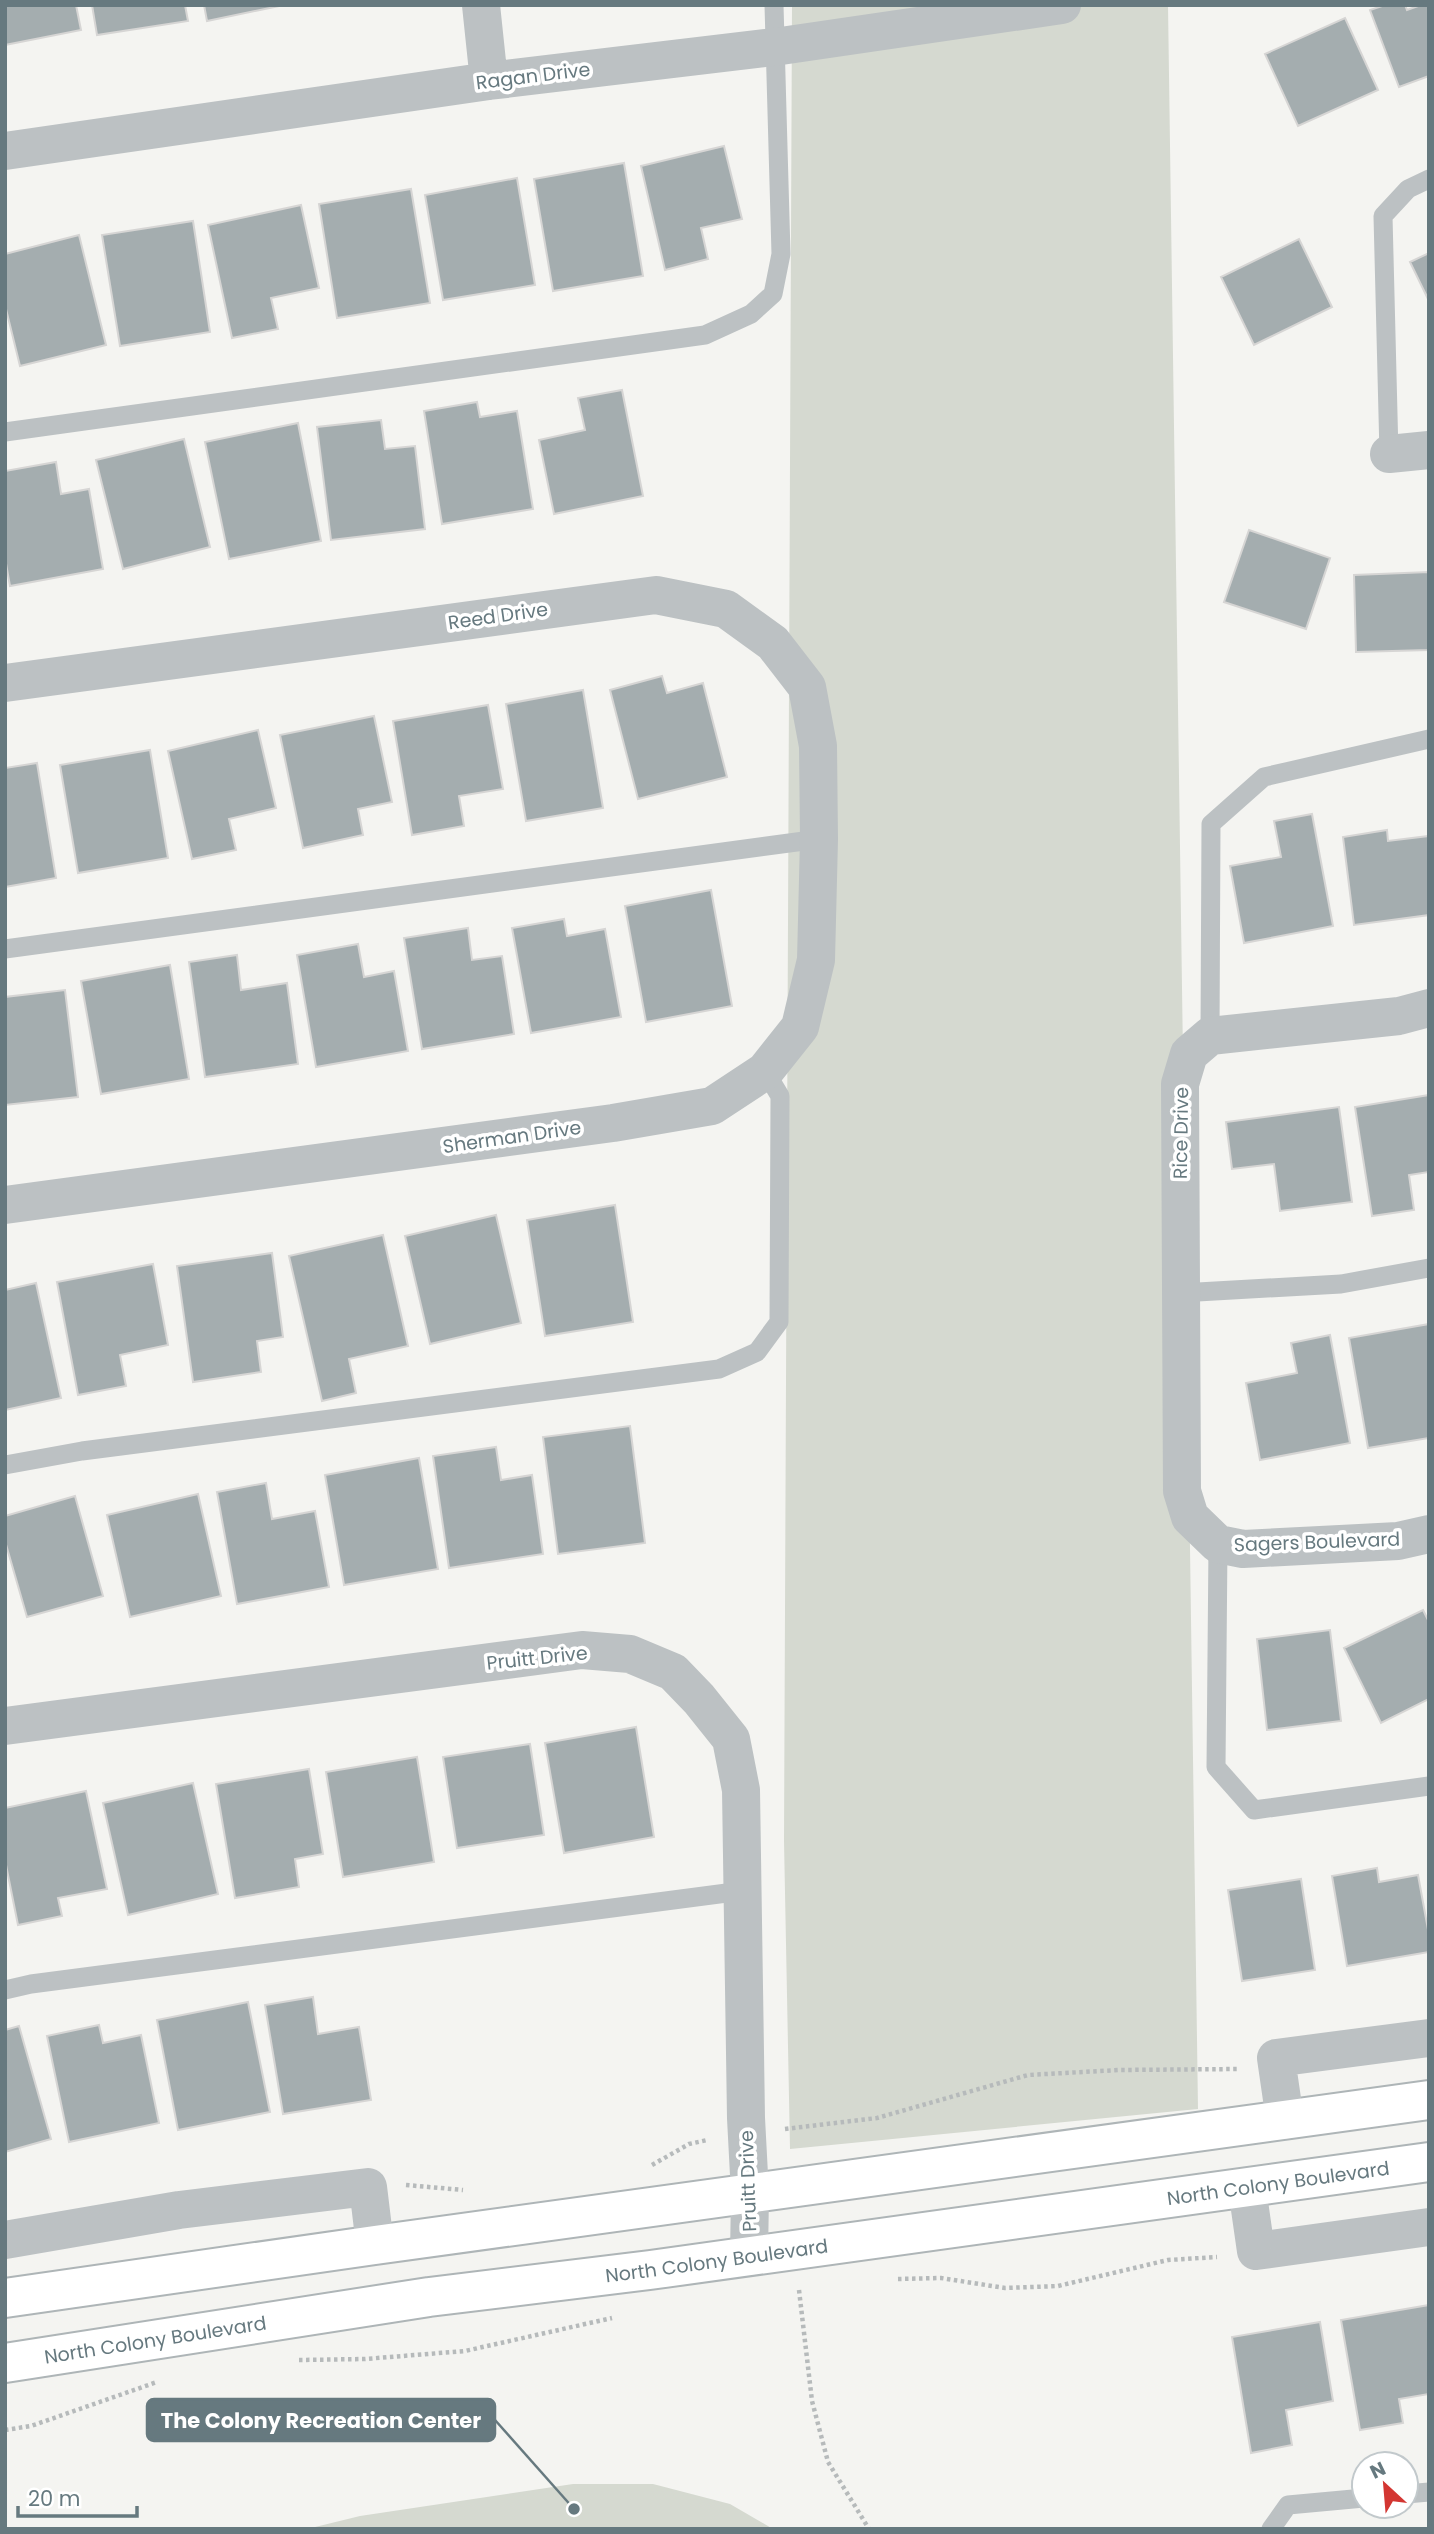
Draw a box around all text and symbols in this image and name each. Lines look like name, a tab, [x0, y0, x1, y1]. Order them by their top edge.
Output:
street label: Ragan Drive	[474, 56, 592, 96]
street label: Reed Drive	[446, 596, 550, 636]
street label: Rice Drive	[1167, 1087, 1195, 1179]
street label: Sherman Drive	[441, 1114, 583, 1160]
street label: Sagers Boulevard	[1233, 1526, 1401, 1558]
street label: Pruitt Drive	[485, 1639, 589, 1677]
street label: Pruitt Drive	[733, 2130, 763, 2232]
street label: North Colony Boulevard	[1165, 2154, 1391, 2212]
street label: North Colony Boulevard	[604, 2232, 830, 2289]
street label: North Colony Boulevard	[42, 2309, 268, 2370]
callout: The Colony Recreation Center	[147, 2399, 495, 2441]
text: The Colony Recreation Center	[161, 2406, 481, 2435]
north arrow	[1350, 2450, 1420, 2520]
text: N	[1365, 2455, 1390, 2485]
scale bar	[18, 2474, 136, 2518]
text: 20 m	[28, 2484, 81, 2513]

